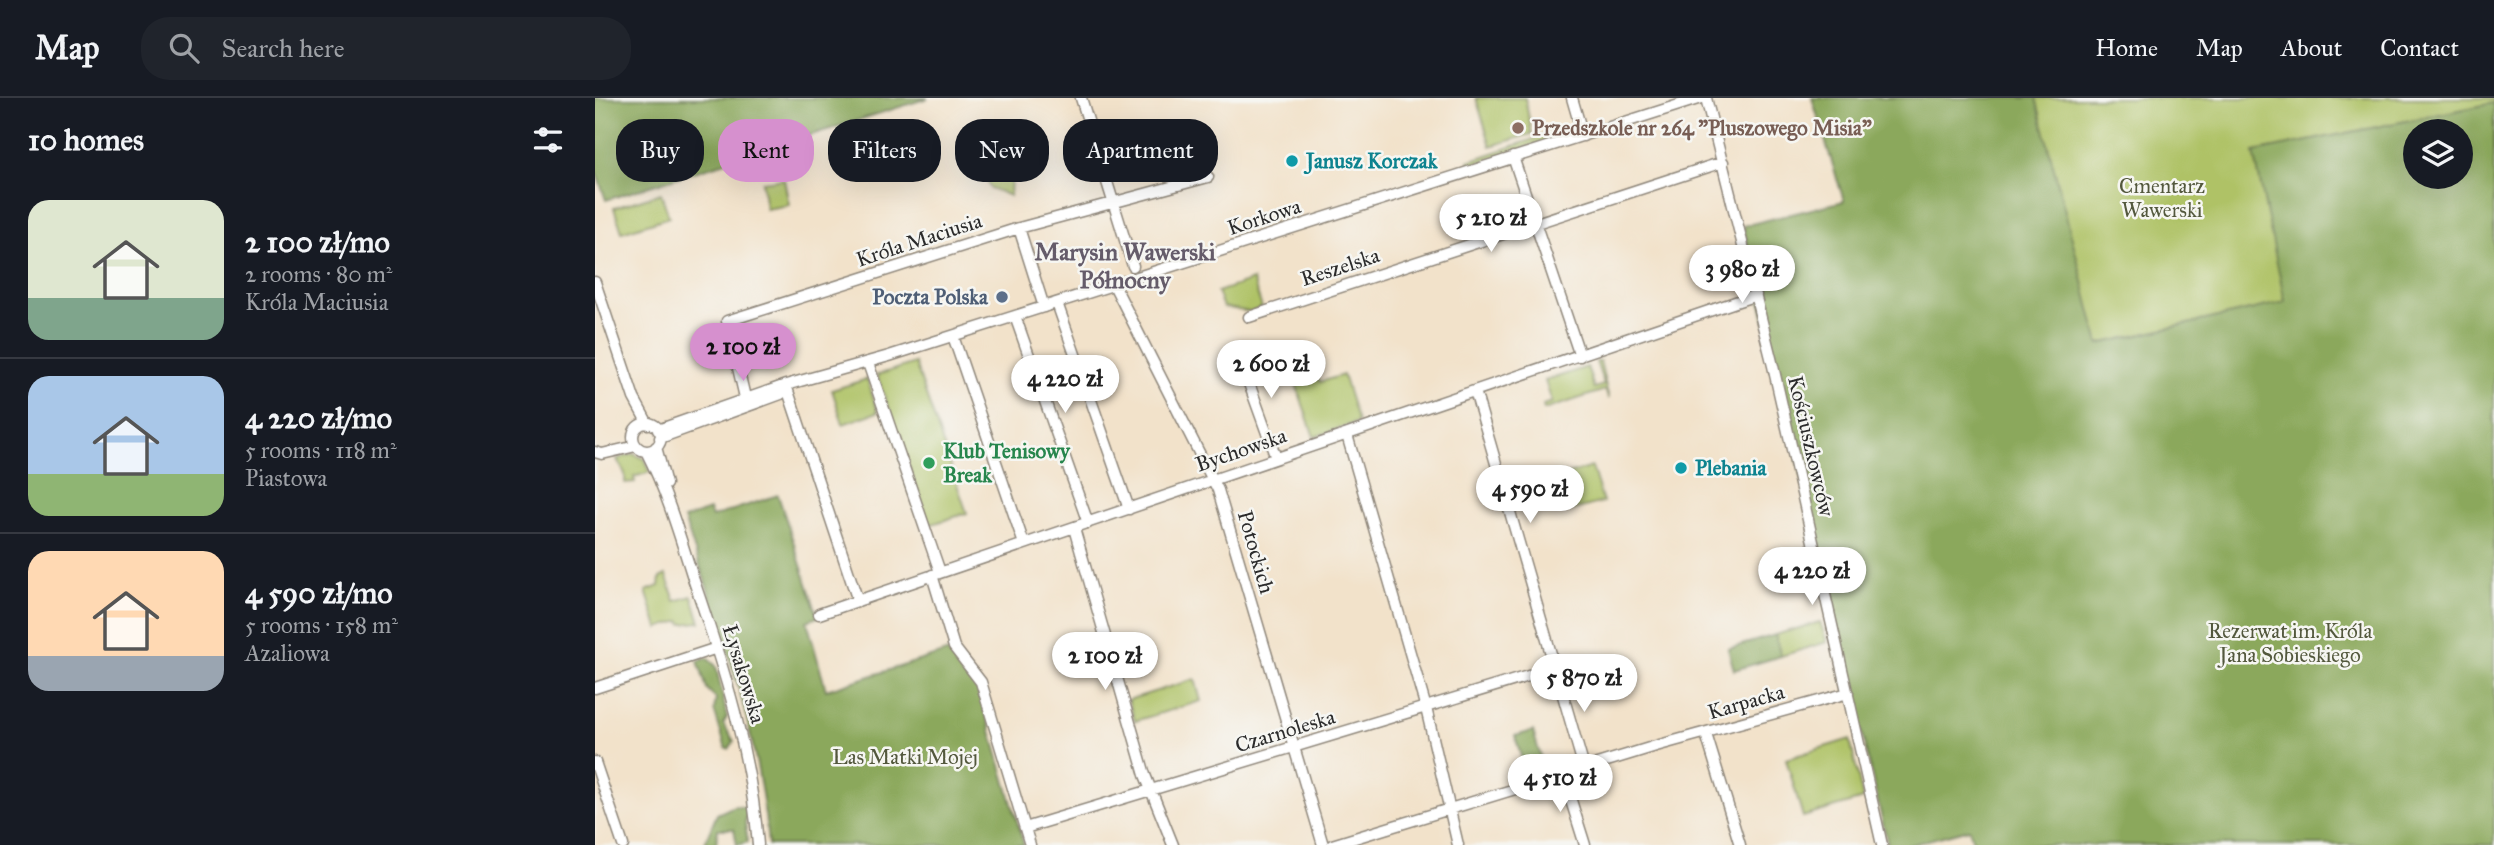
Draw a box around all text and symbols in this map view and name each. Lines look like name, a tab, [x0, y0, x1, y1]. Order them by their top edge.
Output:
search box	[141, 17, 631, 80]
text: Map	[35, 28, 99, 68]
icon: search	[165, 29, 203, 67]
text: Search here	[221, 32, 345, 64]
text: Home	[2095, 33, 2158, 63]
text: Map	[2196, 33, 2243, 63]
text: About	[2281, 33, 2342, 63]
text: Contact	[2380, 33, 2459, 63]
place label: Przedszkole nr 264 "Pluszowego Misia"	[1532, 115, 1872, 141]
chip: Buy	[616, 119, 704, 182]
chip: Rent	[718, 119, 814, 182]
chip: Filters	[828, 119, 941, 182]
chip: New	[955, 119, 1049, 182]
chip: Apartment	[1063, 119, 1218, 182]
map controls	[2403, 119, 2473, 189]
button: layers	[2403, 119, 2473, 189]
marker: Przedszkole nr 264 "Pluszowego Misia"	[1510, 120, 1526, 136]
icon: filters	[529, 121, 567, 159]
text: 10 homes	[28, 122, 144, 158]
place label: Janusz Korczak	[1303, 148, 1439, 175]
marker: Janusz Korczak	[1284, 153, 1300, 169]
park label: Cmentarz Wawerski	[2119, 173, 2205, 223]
street label: Korkowa	[1224, 193, 1304, 241]
pin: 5 210 zł	[1419, 194, 1563, 254]
text: 5 210 zł	[1455, 203, 1527, 231]
street label: Króla Maciusia	[853, 207, 985, 273]
text: 2 100 zł/mo	[245, 224, 390, 260]
icon: home	[84, 228, 168, 312]
district label: Marysin Wawerski Północny	[1034, 237, 1216, 295]
street label: Reszelska	[1297, 242, 1383, 292]
pin: 3 980 zł	[1670, 246, 1814, 305]
text: 3 980 zł	[1705, 254, 1779, 282]
text: 2 rooms · 80 m²	[245, 260, 392, 288]
place label: Poczta Polska	[872, 284, 989, 310]
text: Króla Maciusia	[245, 288, 388, 316]
marker: Poczta Polska	[994, 289, 1010, 305]
pin: 2 100 zł	[671, 324, 815, 383]
text: 2 100 zł	[706, 332, 780, 360]
pin: 2 600 zł	[1199, 341, 1343, 400]
text: 2 600 zł	[1233, 349, 1309, 377]
pin: 4 220 zł	[993, 356, 1137, 415]
text: 4 220 zł	[1027, 364, 1103, 392]
street label: Kościuszkowców	[1782, 373, 1840, 519]
text: 4 220 zł/mo	[245, 400, 392, 436]
icon: home	[84, 404, 168, 488]
street label: Bychowska	[1192, 422, 1290, 478]
text: 5 rooms · 118 m²	[245, 436, 397, 464]
place label: Klub Tenisowy Break	[943, 438, 1071, 488]
marker: Klub Tenisowy Break	[921, 455, 937, 471]
place label: Plebania	[1695, 455, 1768, 481]
marker: Plebania	[1673, 460, 1689, 476]
text: Piastowa	[245, 464, 327, 492]
pin: 4 590 zł	[1458, 466, 1602, 525]
text: 4 590 zł	[1492, 474, 1568, 502]
street label: Potockich	[1232, 507, 1280, 597]
pin: 4 220 zł	[1740, 547, 1884, 607]
text: 4 220 zł	[1774, 556, 1850, 584]
text: 4 590 zł/mo	[245, 575, 393, 611]
icon: home	[84, 579, 168, 663]
text: 5 rooms · 158 m²	[245, 611, 398, 639]
park label: Rezerwat im. Króla Jana Sobieskiego	[2208, 618, 2372, 668]
street label: Łysakowska	[717, 622, 771, 727]
pin: 2 100 zł	[1033, 632, 1177, 692]
text: Azaliowa	[245, 639, 330, 667]
text: 2 100 zł	[1068, 641, 1142, 669]
pin: 5 870 zł	[1512, 654, 1656, 714]
text: 5 870 zł	[1546, 663, 1622, 691]
street label: Karpacka	[1705, 679, 1787, 725]
street label: Czarnoleska	[1232, 703, 1338, 759]
park label: Las Matki Mojej	[832, 744, 978, 770]
pin: 4 510 zł	[1488, 754, 1632, 814]
text: 4 510 zł	[1524, 763, 1596, 791]

